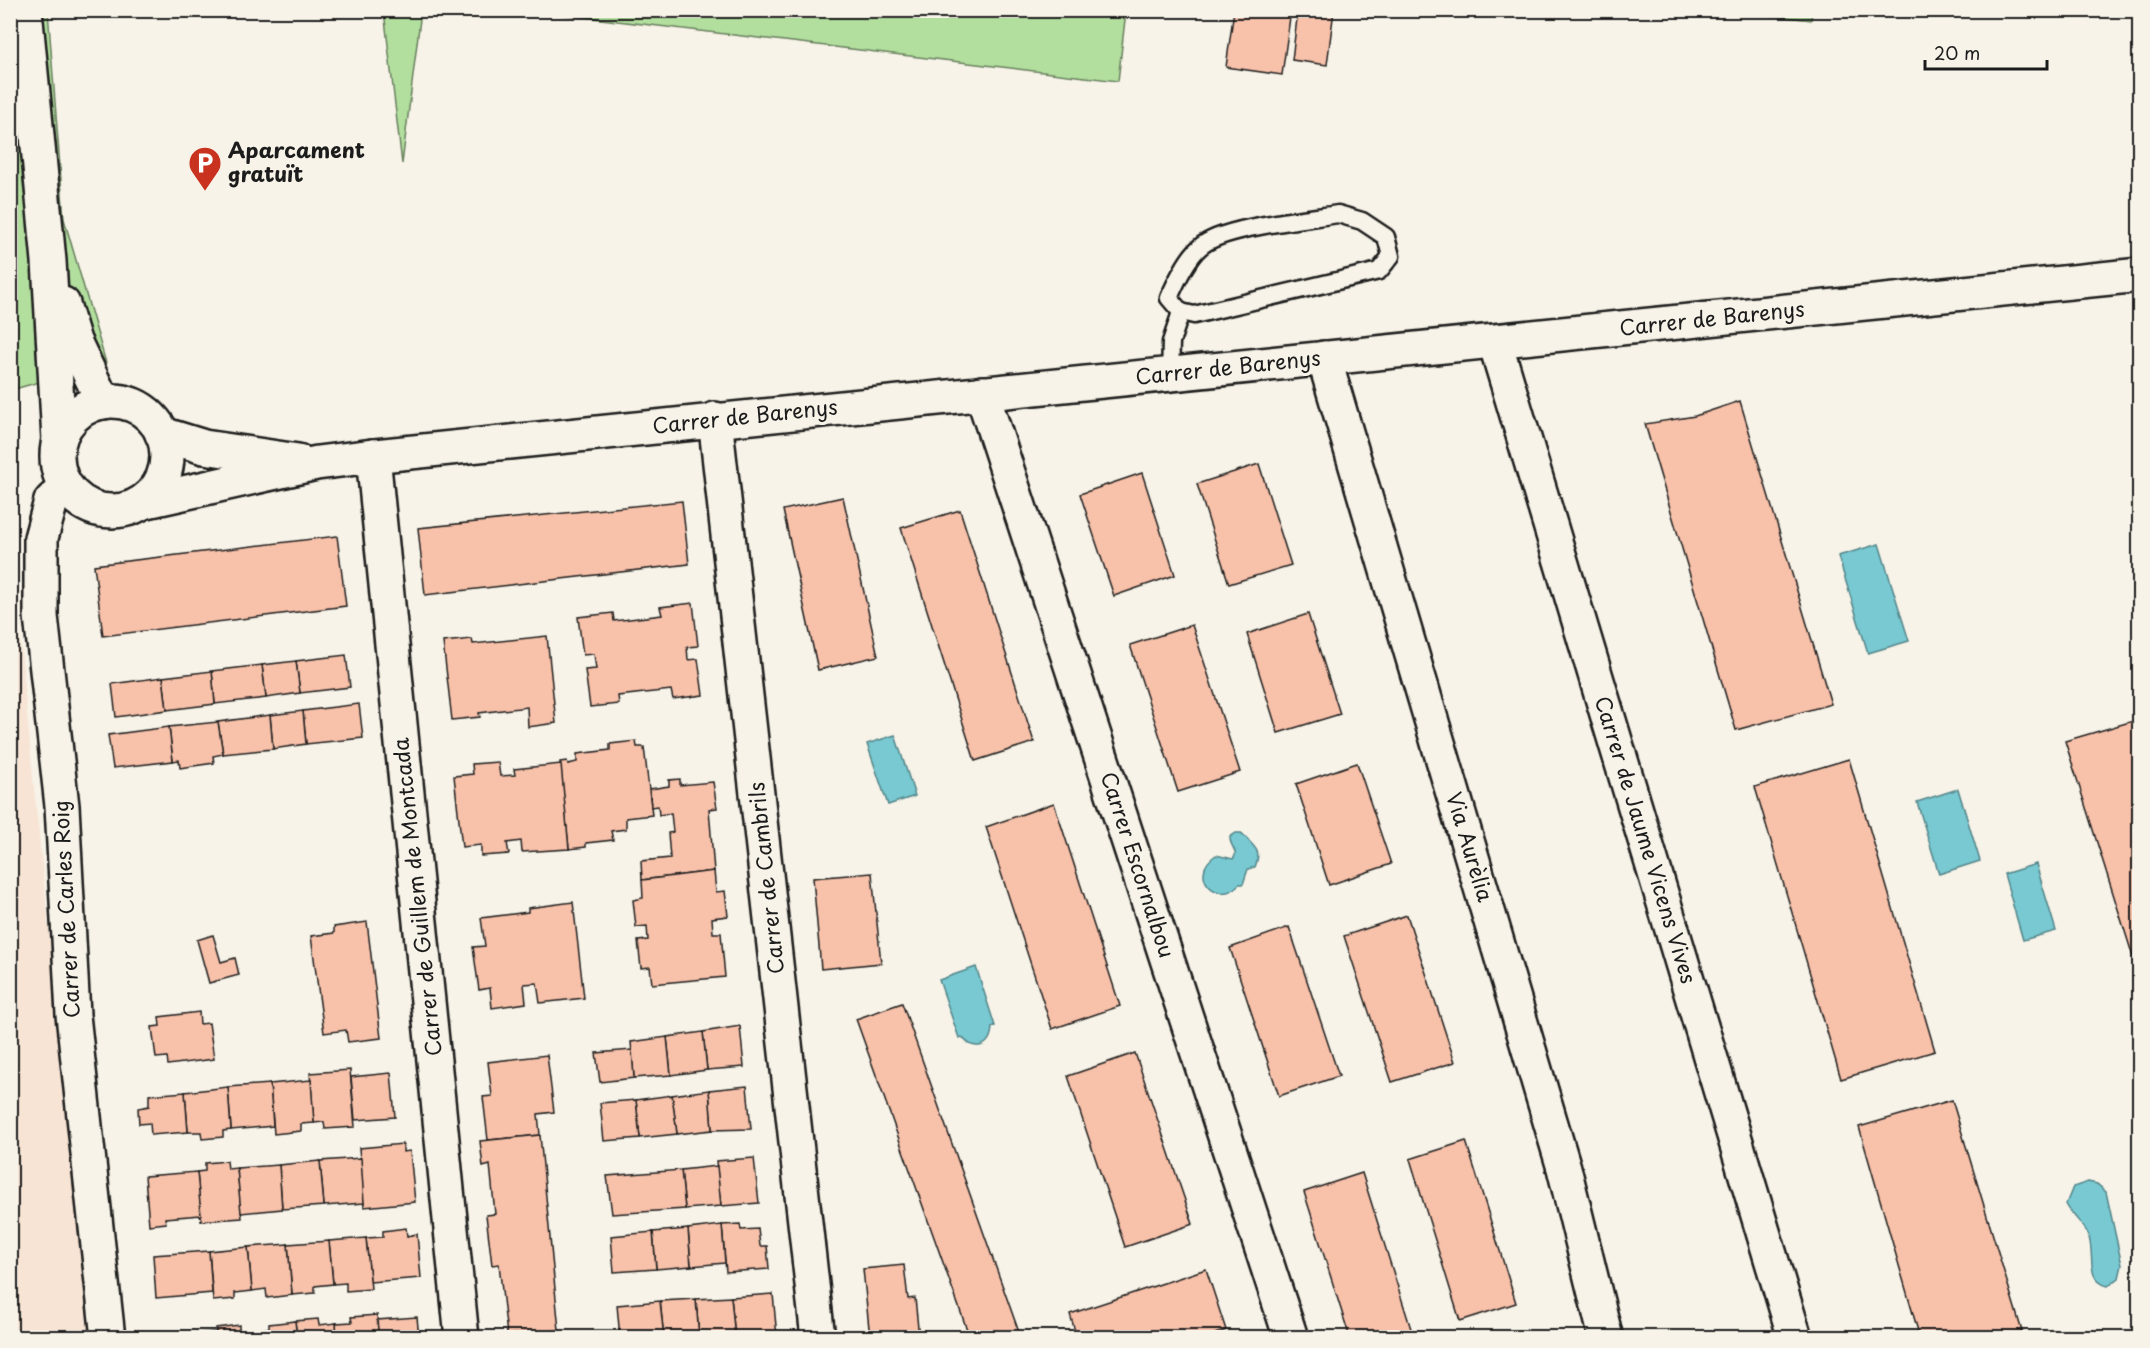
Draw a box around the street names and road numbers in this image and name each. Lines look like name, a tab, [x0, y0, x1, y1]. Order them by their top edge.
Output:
street label: Carrer de Barenys	[1618, 291, 1806, 343]
street label: Carrer de Barenys	[1134, 340, 1322, 392]
street label: Carrer de Barenys	[651, 389, 839, 441]
street label: Carrer de Jaume Vicens Vives	[1588, 692, 1706, 987]
street label: Carrer de Guillem de Montcada	[383, 736, 449, 1058]
street label: Carrer Escornalbou	[1094, 767, 1184, 962]
street label: Carrer de Cambrils	[739, 781, 791, 976]
street label: Via Aurèlia	[1439, 788, 1503, 905]
street label: Carrer de Carles Roig	[43, 799, 87, 1019]

